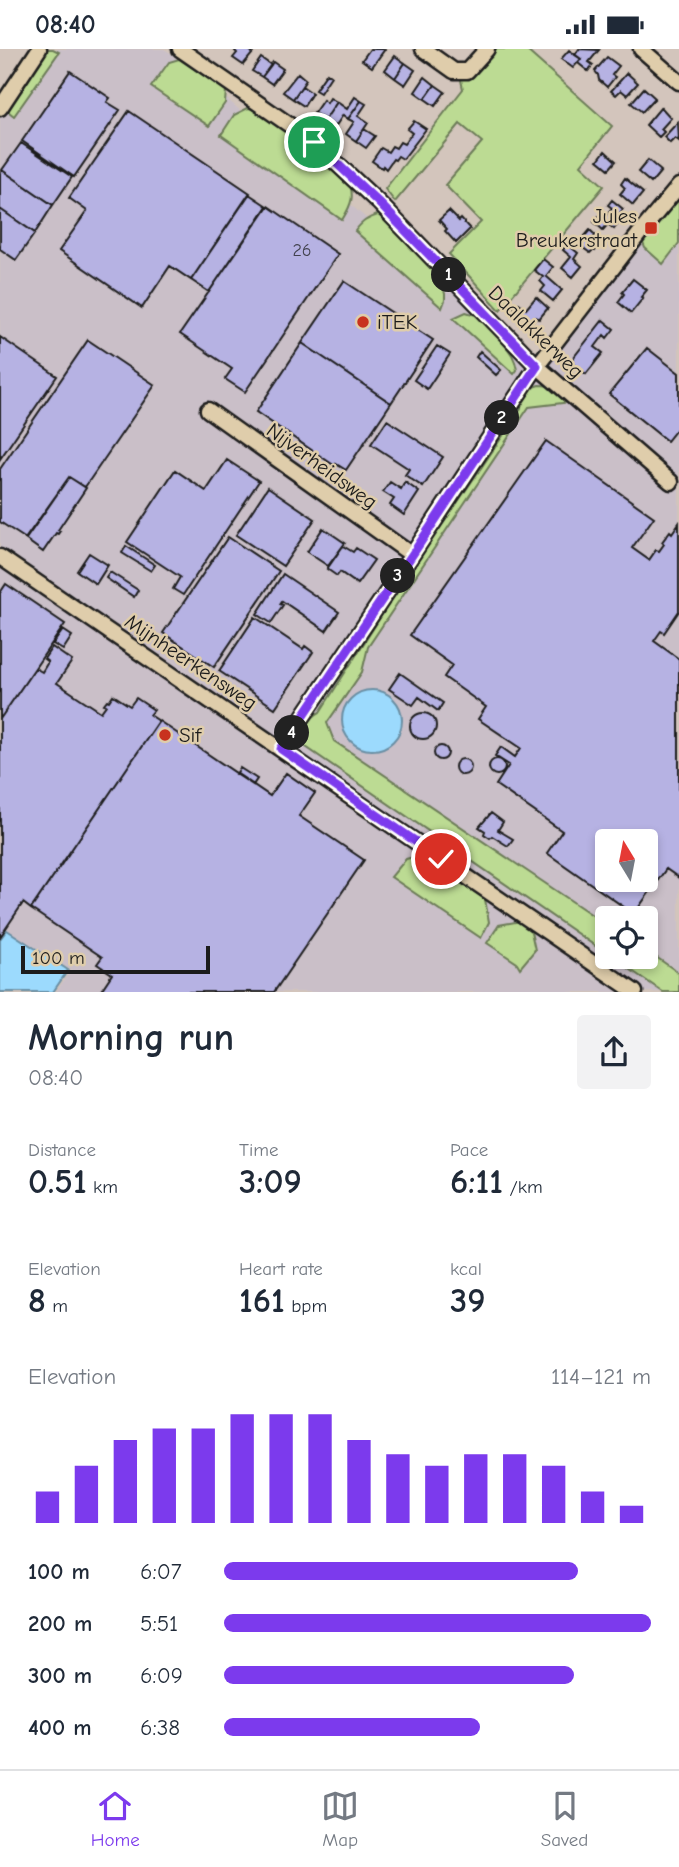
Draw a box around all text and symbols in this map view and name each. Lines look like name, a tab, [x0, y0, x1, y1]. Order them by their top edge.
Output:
text: 08:40	[35, 10, 96, 40]
pin	[284, 112, 344, 172]
icon: arrive	[295, 123, 333, 161]
place label: Jules Breukerstraat	[516, 204, 638, 252]
marker: Jules Breukerstraat	[643, 220, 659, 236]
house number: 26	[292, 240, 312, 261]
pin: 1	[432, 257, 466, 293]
text: 1	[445, 263, 452, 285]
street label: Daalakkerweg	[483, 281, 589, 383]
place label: iTEK	[377, 310, 417, 334]
marker: iTEK	[355, 314, 371, 330]
pin: 2	[484, 401, 520, 435]
text: 2	[497, 406, 506, 428]
street label: Nijverheidsweg	[262, 418, 382, 514]
pin: 3	[380, 559, 416, 593]
text: 3	[393, 564, 402, 586]
street label: Mijnheerkensweg	[120, 609, 262, 715]
pin: 4	[274, 715, 310, 751]
text: 4	[287, 721, 296, 743]
place label: Sif	[179, 723, 202, 747]
marker: Sif	[157, 727, 173, 743]
pin	[411, 829, 471, 889]
north arrow	[595, 829, 658, 893]
map controls	[595, 829, 658, 969]
icon: check	[422, 840, 460, 878]
button: locate	[595, 906, 658, 969]
scale bar	[21, 943, 210, 975]
text: 100 m	[32, 947, 85, 969]
button: share	[577, 1015, 651, 1089]
text: Morning run	[28, 1016, 234, 1060]
text: 08:40	[28, 1064, 83, 1091]
text: Distance	[28, 1139, 96, 1161]
text: Time	[239, 1139, 278, 1161]
text: Pace	[450, 1139, 488, 1161]
text: 0.51	[28, 1161, 87, 1202]
text: 3:09	[239, 1161, 302, 1202]
text: 6:11	[450, 1161, 503, 1202]
text: km	[87, 1176, 118, 1198]
text: /km	[503, 1176, 543, 1198]
text: Elevation	[28, 1258, 101, 1280]
text: Heart rate	[239, 1258, 323, 1280]
text: kcal	[450, 1258, 482, 1280]
text: 8	[28, 1280, 46, 1321]
text: 161	[239, 1280, 285, 1321]
text: 39	[450, 1280, 486, 1321]
text: m	[46, 1295, 68, 1317]
text: bpm	[285, 1295, 327, 1317]
text: Elevation	[28, 1363, 116, 1390]
text: 114–121 m	[551, 1363, 651, 1390]
text: 100 m	[28, 1558, 90, 1585]
text: 6:07	[140, 1558, 182, 1585]
text: 200 m	[28, 1610, 92, 1637]
text: 5:51	[140, 1610, 178, 1637]
text: 300 m	[28, 1662, 92, 1689]
text: 6:09	[140, 1662, 183, 1689]
text: 400 m	[28, 1714, 92, 1741]
text: 6:38	[140, 1714, 180, 1741]
tab: Home	[91, 1787, 140, 1851]
tab: Map	[321, 1787, 359, 1851]
tab: Saved	[541, 1787, 588, 1851]

